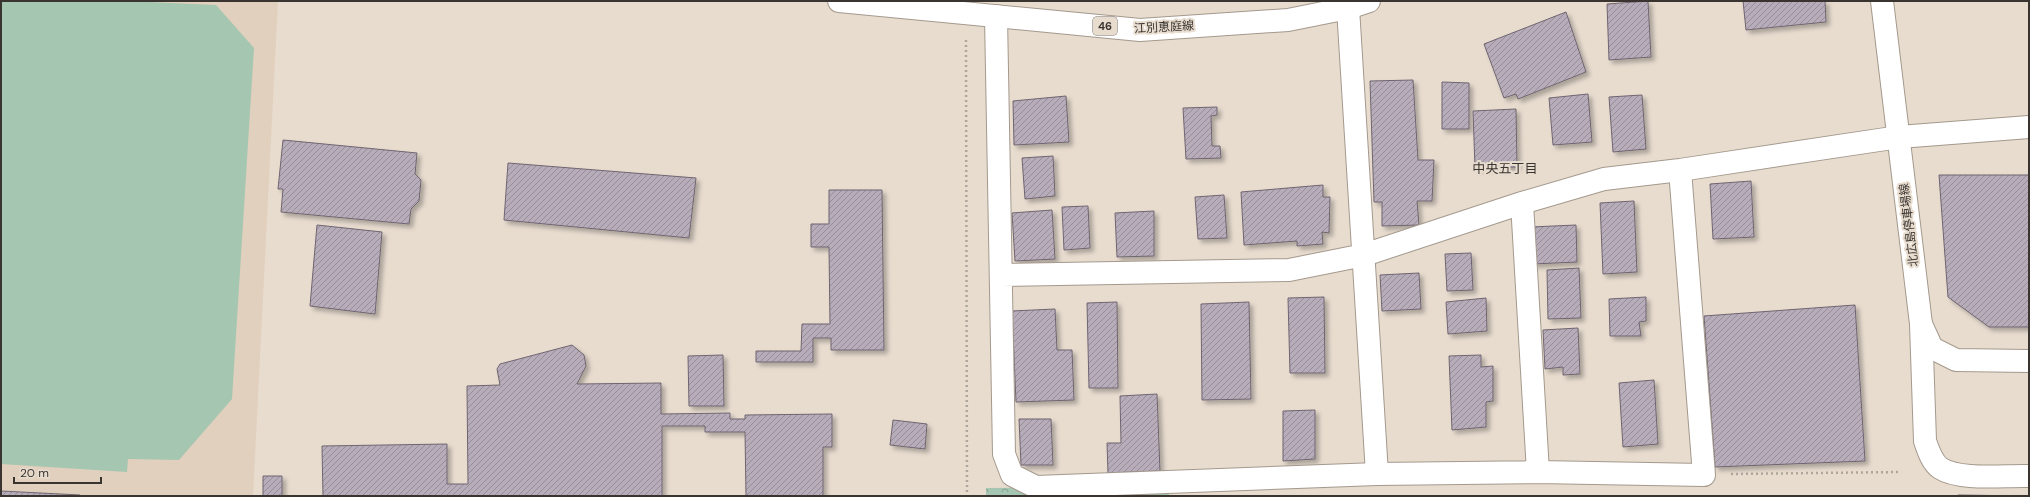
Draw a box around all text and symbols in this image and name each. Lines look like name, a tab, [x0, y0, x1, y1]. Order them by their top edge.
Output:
road number: 46	[1093, 17, 1117, 35]
street label: 江別恵庭線	[1134, 17, 1194, 37]
district label: 中央五丁目	[1472, 160, 1538, 177]
street label: 北広島停車場線	[1896, 182, 1922, 268]
scale bar	[14, 459, 101, 485]
text: 20 m	[20, 465, 49, 481]

